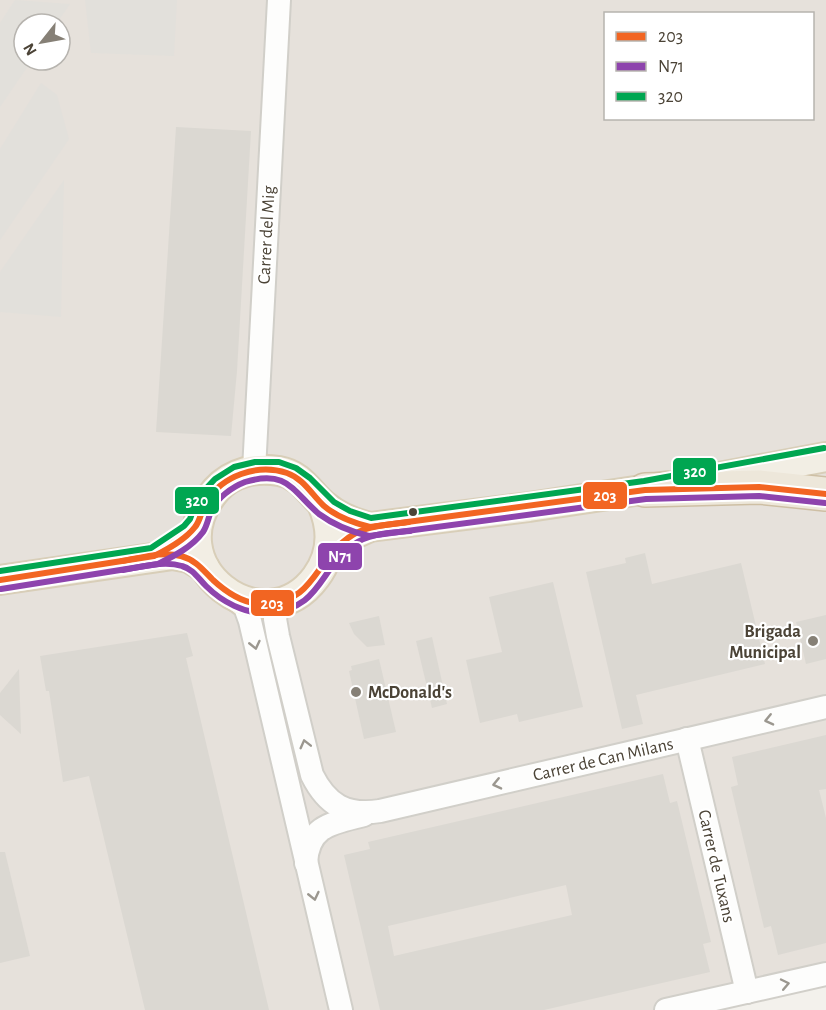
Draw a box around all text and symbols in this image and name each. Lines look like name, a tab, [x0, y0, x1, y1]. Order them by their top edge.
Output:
north arrow	[12, 12, 72, 72]
legend	[604, 12, 814, 120]
text: 203	[658, 28, 683, 46]
text: N	[20, 40, 40, 58]
text: N71	[658, 58, 684, 76]
text: 320	[658, 88, 683, 106]
street label: Carrer del Mig	[255, 185, 279, 285]
line badge: 320	[672, 457, 717, 486]
text: 320	[684, 464, 706, 480]
line badge: 203	[582, 481, 628, 510]
line badge: 320	[174, 486, 220, 515]
text: 203	[594, 488, 616, 504]
text: 320	[186, 493, 208, 509]
unlabelled marker	[407, 506, 419, 518]
line badge: N71	[317, 542, 363, 571]
text: N71	[328, 549, 352, 565]
line badge: 203	[250, 589, 295, 617]
text: 203	[261, 596, 283, 612]
place label: Brigada Municipal	[729, 623, 801, 662]
marker: Brigada Municipal	[806, 634, 820, 648]
one-way arrow	[248, 640, 261, 650]
place label: McDonald's	[368, 684, 452, 702]
marker: McDonald's	[349, 685, 363, 699]
one-way arrow	[764, 713, 774, 726]
street label: Carrer de Can Milans	[531, 735, 675, 785]
one-way arrow	[299, 739, 312, 749]
one-way arrow	[493, 776, 503, 789]
street label: Carrer de Tuxans	[694, 808, 738, 924]
one-way arrow	[307, 891, 320, 901]
one-way arrow	[779, 978, 789, 991]

